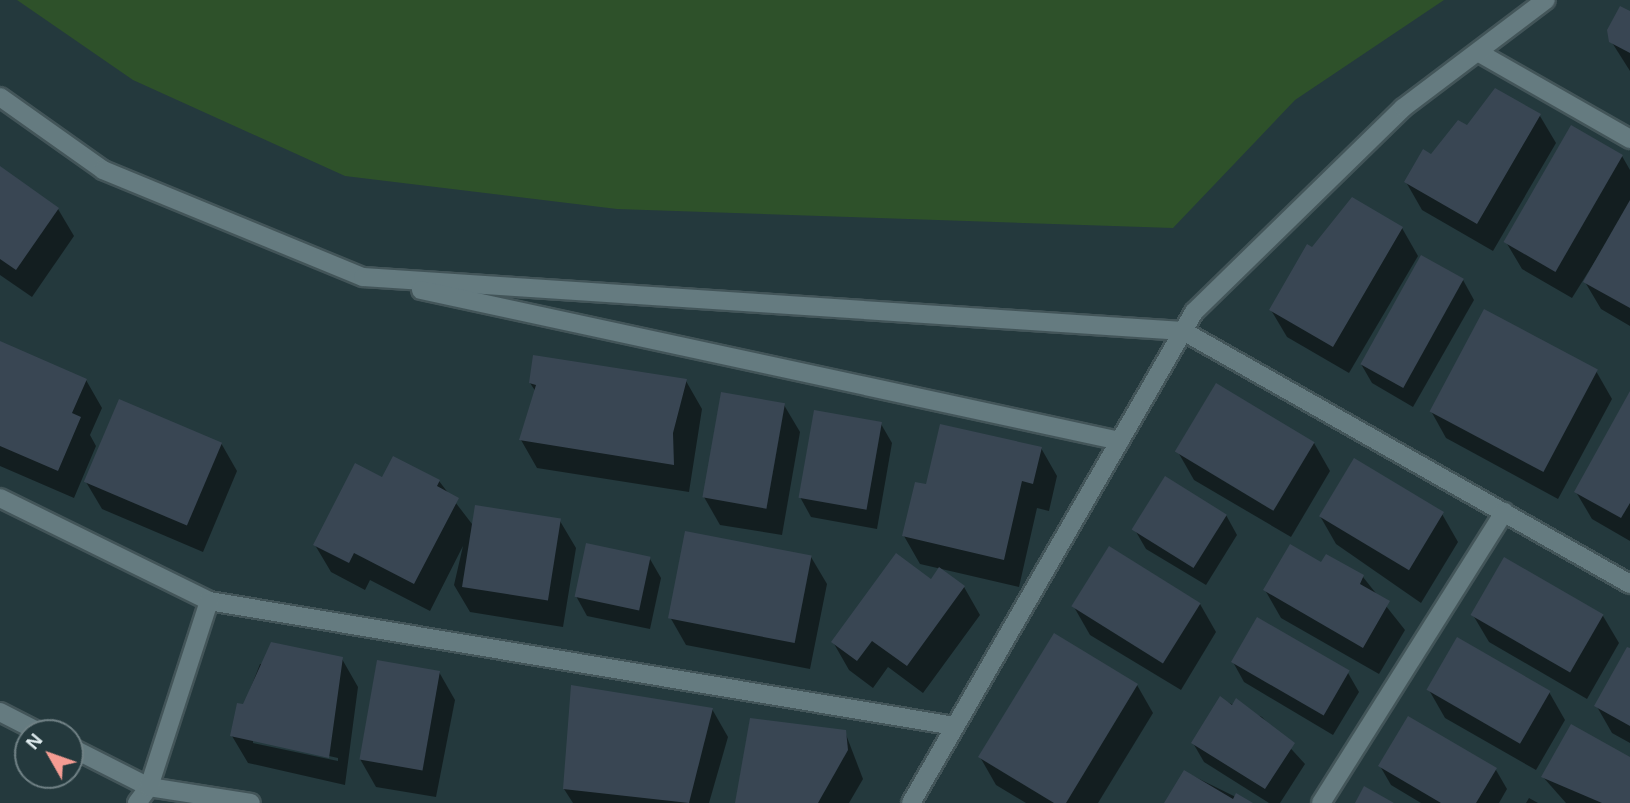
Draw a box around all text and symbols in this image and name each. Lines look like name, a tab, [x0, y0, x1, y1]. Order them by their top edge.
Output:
north arrow	[14, 719, 84, 789]
text: N	[22, 729, 47, 753]

